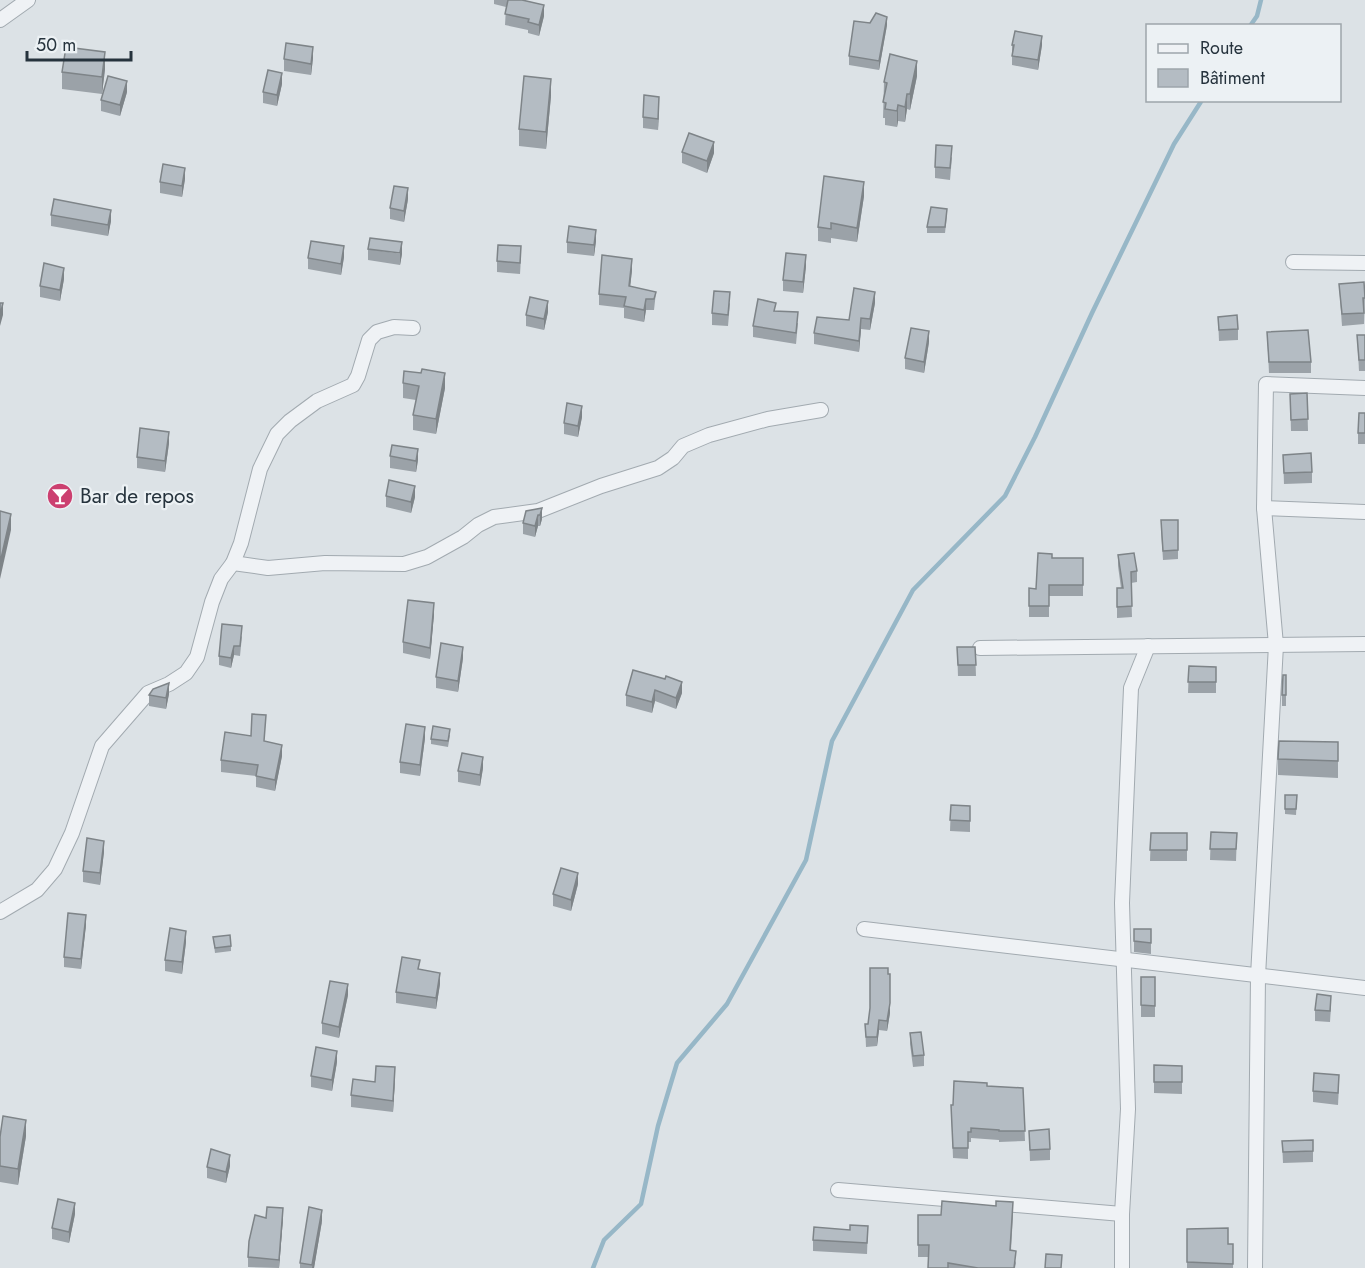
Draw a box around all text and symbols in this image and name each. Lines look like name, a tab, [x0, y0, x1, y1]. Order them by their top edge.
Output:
scale bar	[27, 24, 130, 62]
legend	[1146, 24, 1341, 102]
text: 50 m	[36, 32, 76, 58]
text: Route	[1200, 35, 1243, 61]
text: Bâtiment	[1200, 65, 1266, 91]
bar icon: Bar de repos	[45, 481, 75, 511]
place label: Bar de repos	[80, 481, 194, 511]

